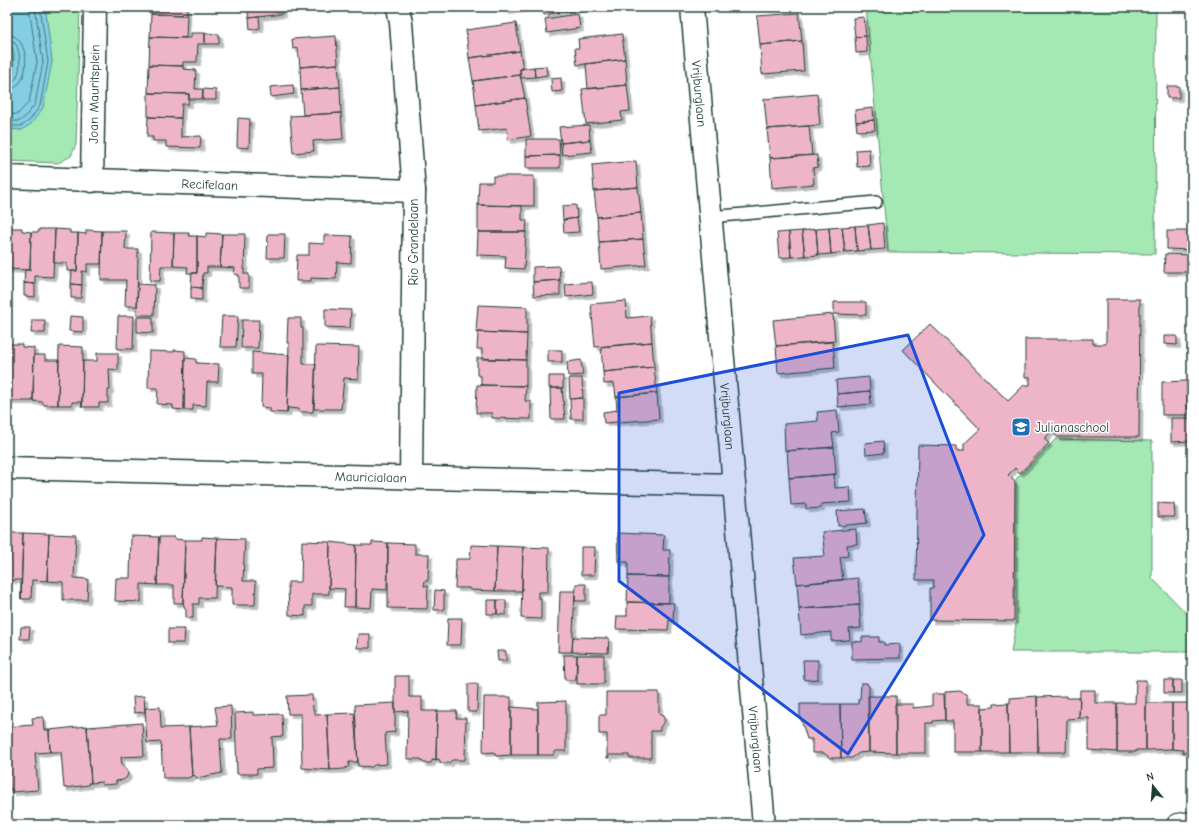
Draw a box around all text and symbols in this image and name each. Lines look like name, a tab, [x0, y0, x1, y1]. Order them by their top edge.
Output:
street label: Joan Mauritsplein	[86, 44, 102, 144]
street label: Vrijburglaan	[689, 60, 710, 128]
street label: Recifelaan	[181, 176, 238, 193]
street label: Rio Grandelaan	[406, 199, 421, 285]
street label: Vrijburglaan	[717, 382, 738, 450]
school or university icon: Julianaschool	[1010, 416, 1032, 438]
place label: Julianaschool	[1035, 420, 1109, 435]
street label: Mauricialaan	[335, 469, 407, 485]
street label: Vrijburglaan	[746, 705, 766, 773]
north arrow	[1133, 766, 1173, 806]
text: N	[1145, 770, 1156, 784]

